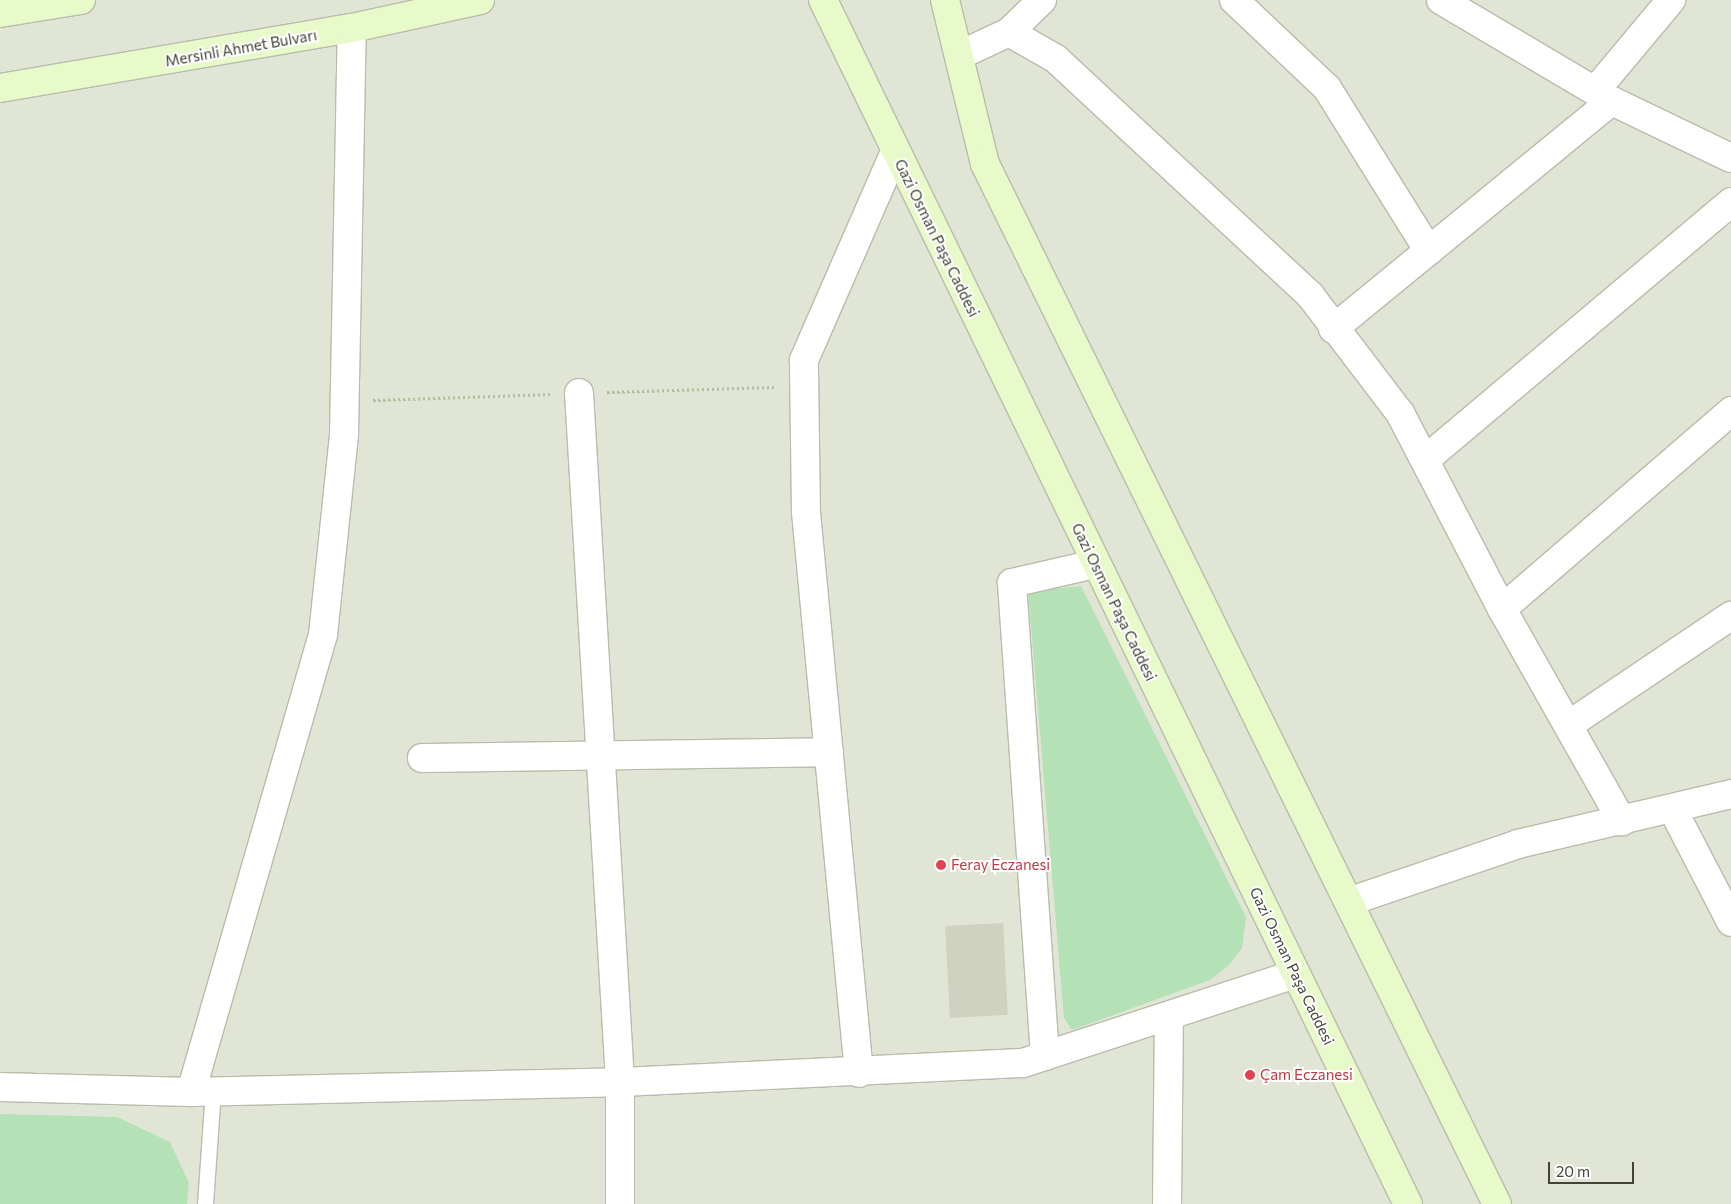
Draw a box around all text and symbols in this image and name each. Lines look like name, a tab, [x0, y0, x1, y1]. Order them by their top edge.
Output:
street label: Mersinli Ahmet Bulvarı	[164, 26, 318, 70]
street label: Gazi Osman Paşa Caddesi	[891, 156, 983, 320]
street label: Gazi Osman Paşa Caddesi	[1068, 520, 1160, 684]
place label: Feray Eczanesi	[951, 856, 1050, 874]
marker: Feray Eczanesi	[935, 859, 947, 871]
street label: Gazi Osman Paşa Caddesi	[1246, 884, 1338, 1048]
place label: Çam Eczanesi	[1260, 1066, 1353, 1084]
marker: Çam Eczanesi	[1244, 1069, 1256, 1081]
scale bar	[1551, 1152, 1637, 1184]
text: 20 m	[1556, 1162, 1590, 1180]

